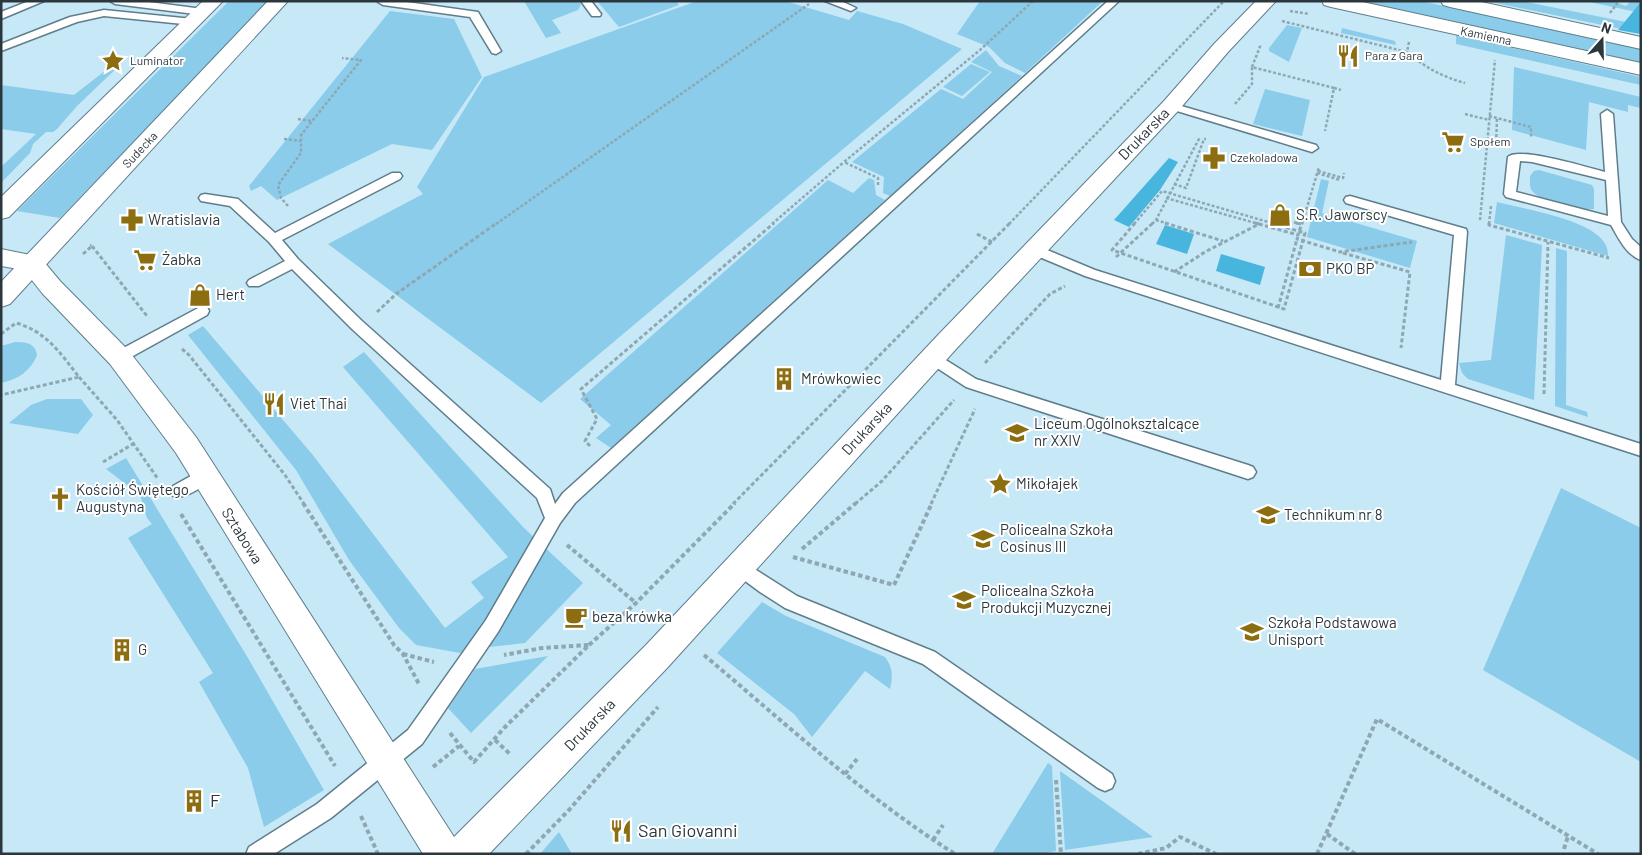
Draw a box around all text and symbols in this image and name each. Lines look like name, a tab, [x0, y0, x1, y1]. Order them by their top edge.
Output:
north arrow	[1577, 15, 1627, 65]
text: N	[1599, 18, 1614, 37]
street label: Kamienna	[1459, 23, 1513, 47]
restaurant icon: Para z Gara	[1335, 43, 1361, 69]
place icon: Luminator	[100, 48, 126, 74]
place label: Para z Gara	[1365, 48, 1423, 62]
place label: Luminator	[130, 53, 185, 67]
street label: Drukarska	[1114, 103, 1173, 163]
street label: Sudecka	[119, 128, 160, 170]
supermarket icon: Społem	[1440, 129, 1466, 155]
place label: Społem	[1470, 134, 1511, 148]
pharmacy icon: Czekoladowa	[1201, 145, 1227, 171]
place label: Czekoladowa	[1230, 150, 1298, 164]
shop icon: S.R. Jaworscy	[1267, 202, 1293, 228]
place label: S.R. Jaworscy	[1296, 205, 1387, 223]
pharmacy icon: Wratislavia	[119, 207, 145, 233]
place label: Wratislavia	[148, 210, 220, 228]
supermarket icon: Żabka	[132, 247, 158, 273]
place label: Żabka	[162, 250, 201, 268]
bank icon: PKO BP	[1297, 256, 1323, 282]
place label: PKO BP	[1326, 259, 1375, 277]
shop icon: Hert	[187, 282, 213, 308]
place label: Hert	[216, 285, 245, 303]
building icon: Mrówkowiec	[771, 366, 797, 392]
place label: Mrówkowiec	[801, 369, 881, 387]
restaurant icon: Viet Thai	[261, 391, 287, 417]
place label: Viet Thai	[290, 394, 347, 412]
street label: Drukarska	[837, 398, 895, 458]
place label: Liceum Ogólnoksztalcące nr XXIV	[1034, 414, 1199, 449]
school or university icon: Liceum Ogólnoksztalcące nr XXIV	[1004, 420, 1030, 446]
place icon: Mikołajek	[987, 471, 1013, 497]
place label: Mikołajek	[1016, 474, 1078, 492]
place label: Kościół Świętego Augustyna	[76, 480, 189, 515]
church icon: Kościół Świętego Augustyna	[47, 486, 73, 512]
school or university icon: Technikum nr 8	[1255, 502, 1281, 528]
street label: Sztabowa	[219, 504, 267, 567]
place label: Technikum nr 8	[1284, 505, 1383, 523]
place label: Policealna Szkoła Cosinus III	[1000, 520, 1113, 555]
school or university icon: Policealna Szkoła Cosinus III	[970, 526, 996, 552]
place label: Policealna Szkoła Produkcji Muzycznej	[981, 581, 1111, 616]
school or university icon: Policealna Szkoła Produkcji Muzycznej	[951, 587, 977, 613]
cafe icon: beza krówka	[563, 604, 589, 630]
place label: beza krówka	[592, 607, 672, 625]
place label: Szkoła Podstawowa Unisport	[1268, 613, 1397, 648]
school or university icon: Szkoła Podstawowa Unisport	[1239, 619, 1265, 645]
building icon: G	[109, 637, 135, 663]
place label: G	[138, 640, 147, 658]
street label: Drukarska	[560, 694, 619, 754]
building icon: F	[181, 788, 207, 814]
place label: F	[210, 789, 220, 811]
restaurant icon: San Giovanni	[608, 818, 634, 844]
place label: San Giovanni	[638, 819, 738, 841]

